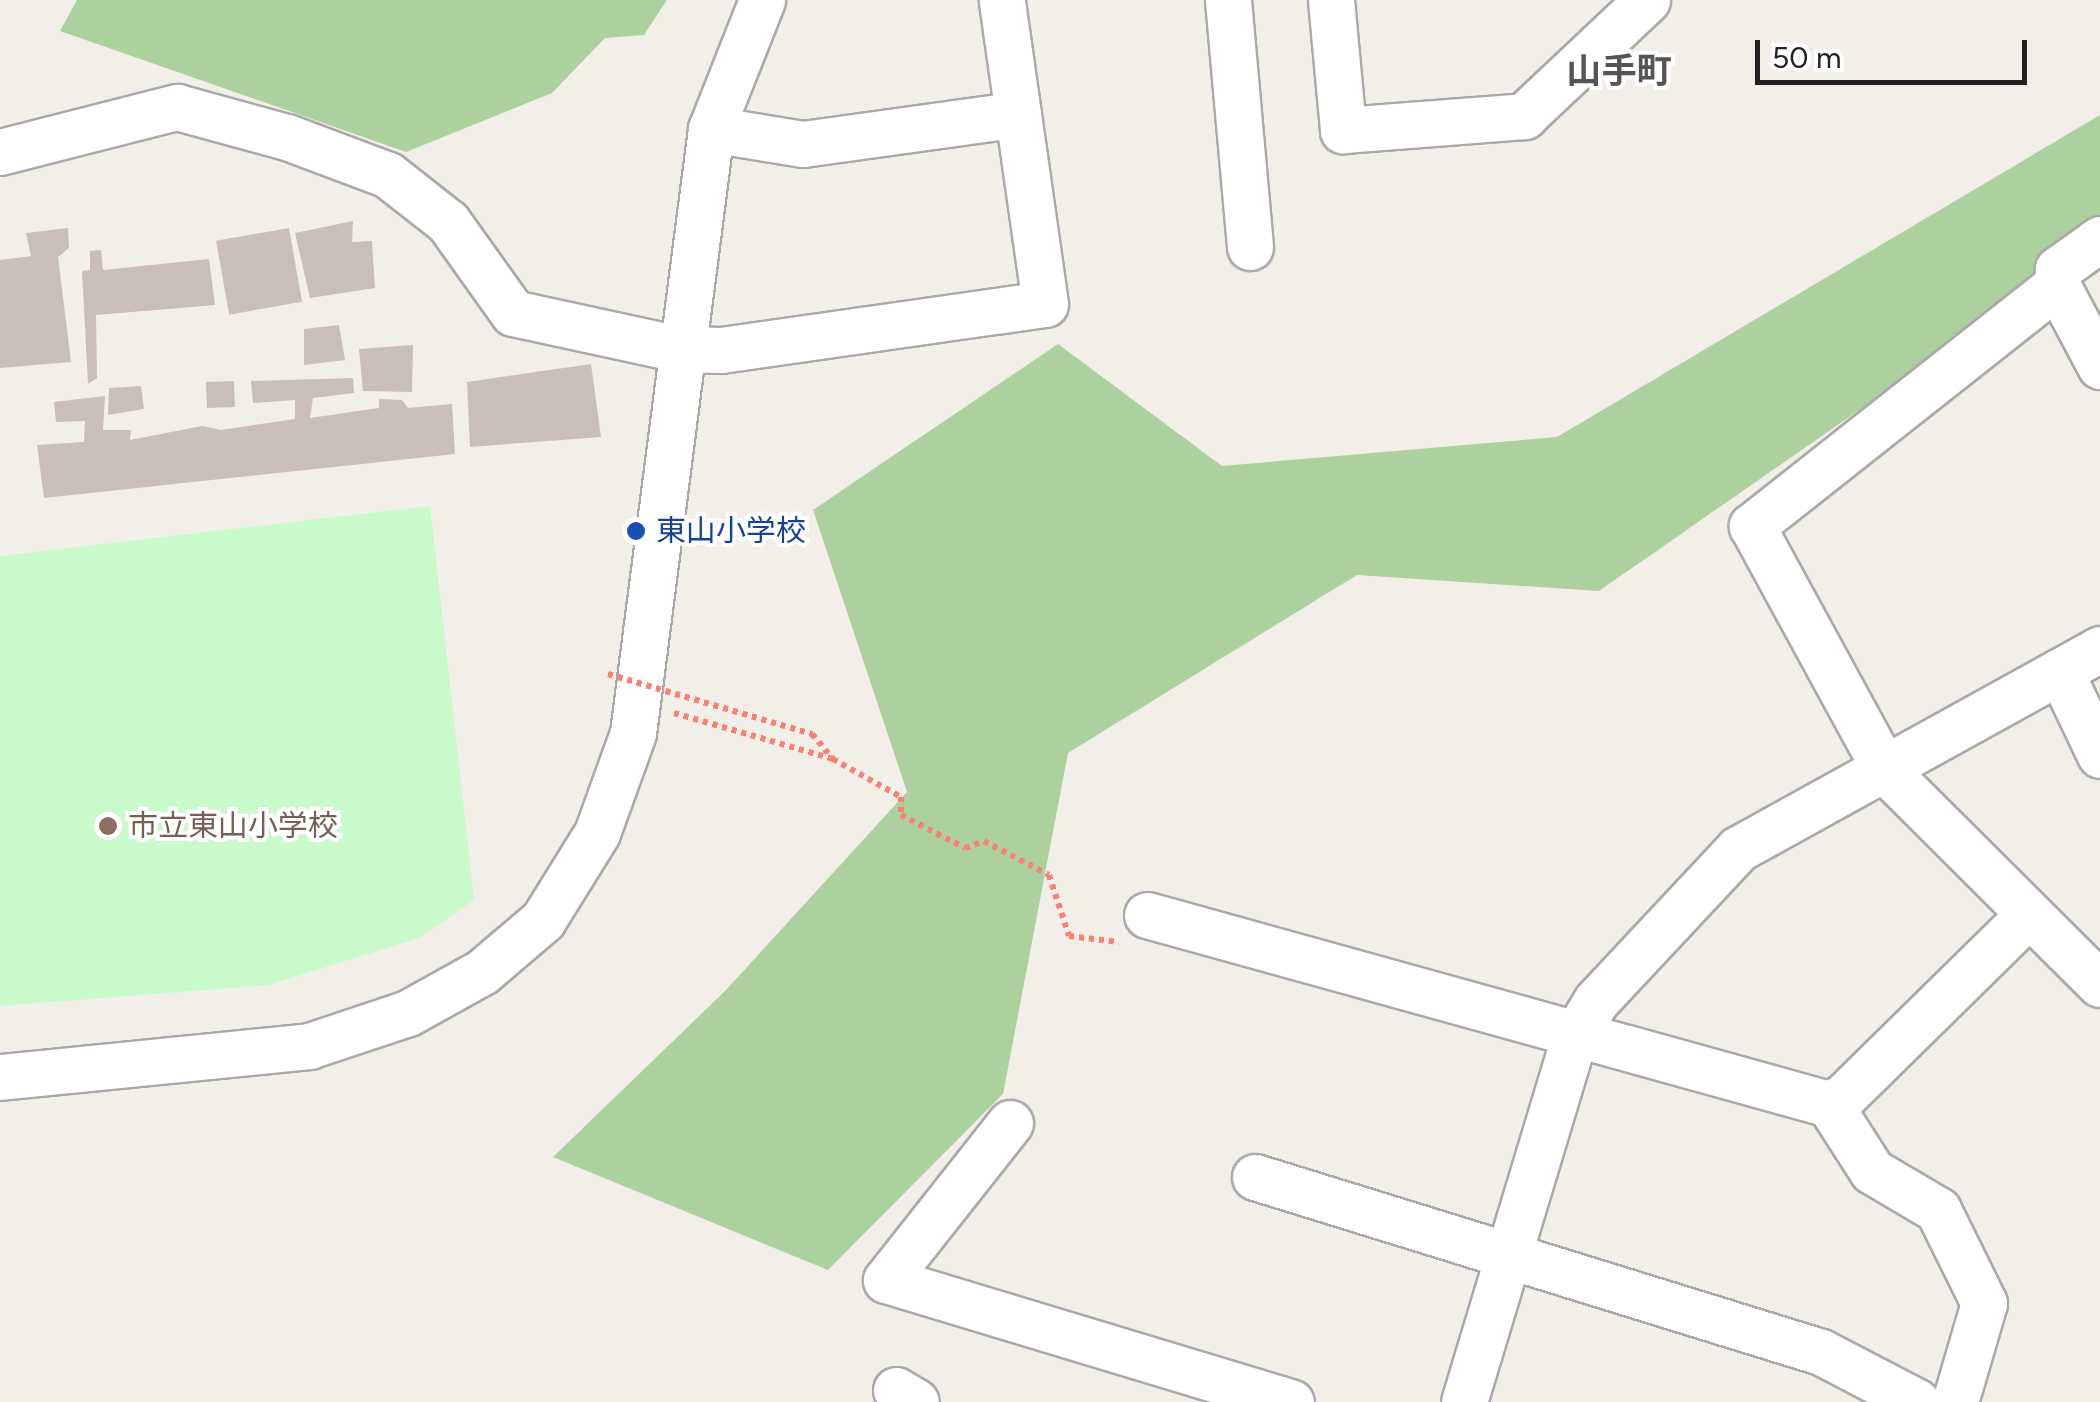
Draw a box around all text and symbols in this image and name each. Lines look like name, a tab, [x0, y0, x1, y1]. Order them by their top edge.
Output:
scale bar	[1760, 20, 2032, 82]
text: 50 m	[1772, 39, 1841, 76]
district label: 山手町	[1567, 50, 1671, 92]
place label: 東山小学校	[656, 513, 806, 549]
marker: 東山小学校	[625, 520, 647, 542]
place label: 市立東山小学校	[128, 808, 338, 844]
marker: 市立東山小学校	[97, 815, 119, 837]

